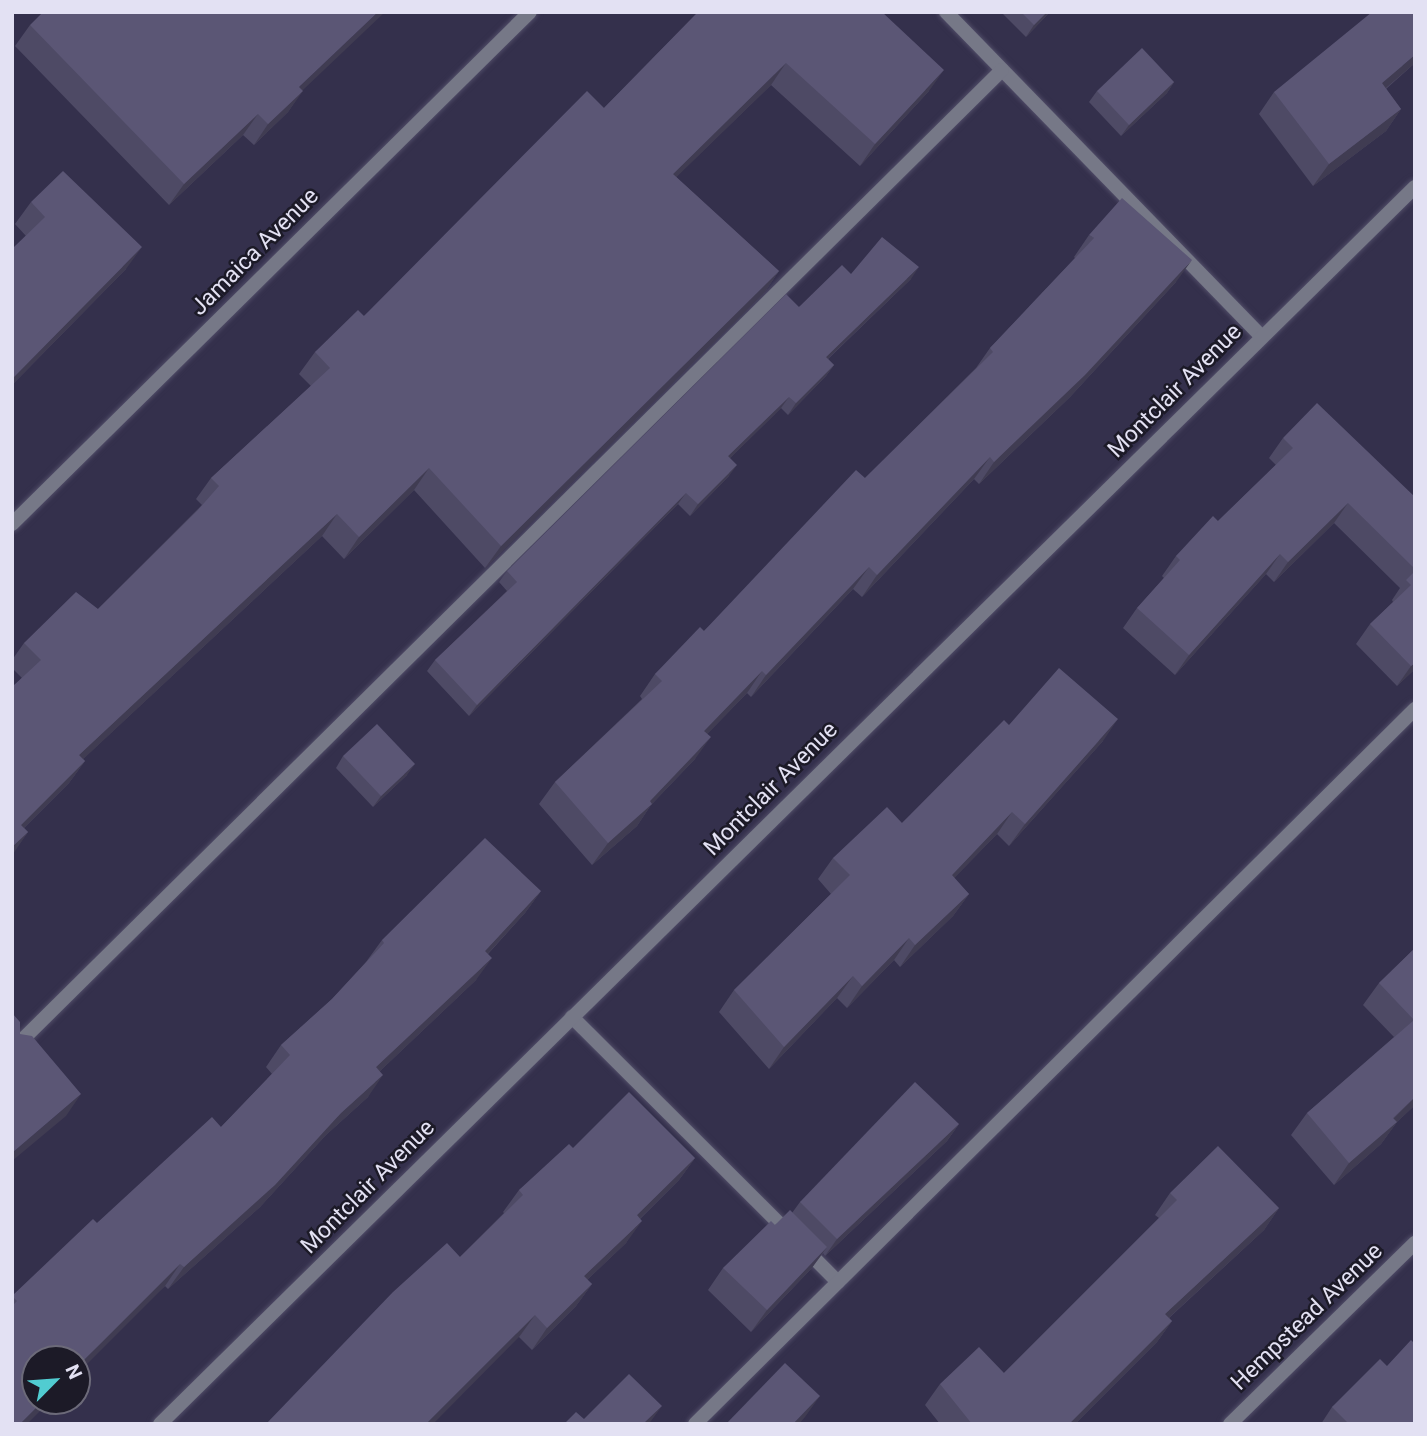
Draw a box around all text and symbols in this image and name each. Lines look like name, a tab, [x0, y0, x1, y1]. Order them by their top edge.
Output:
street label: Jamaica Avenue	[186, 183, 324, 321]
street label: Montclair Avenue	[1102, 318, 1248, 464]
street label: Montclair Avenue	[698, 716, 844, 862]
street label: Montclair Avenue	[295, 1114, 441, 1260]
street label: Hempstead Avenue	[1226, 1238, 1388, 1396]
north arrow	[21, 1345, 91, 1415]
text: N	[60, 1361, 87, 1383]

